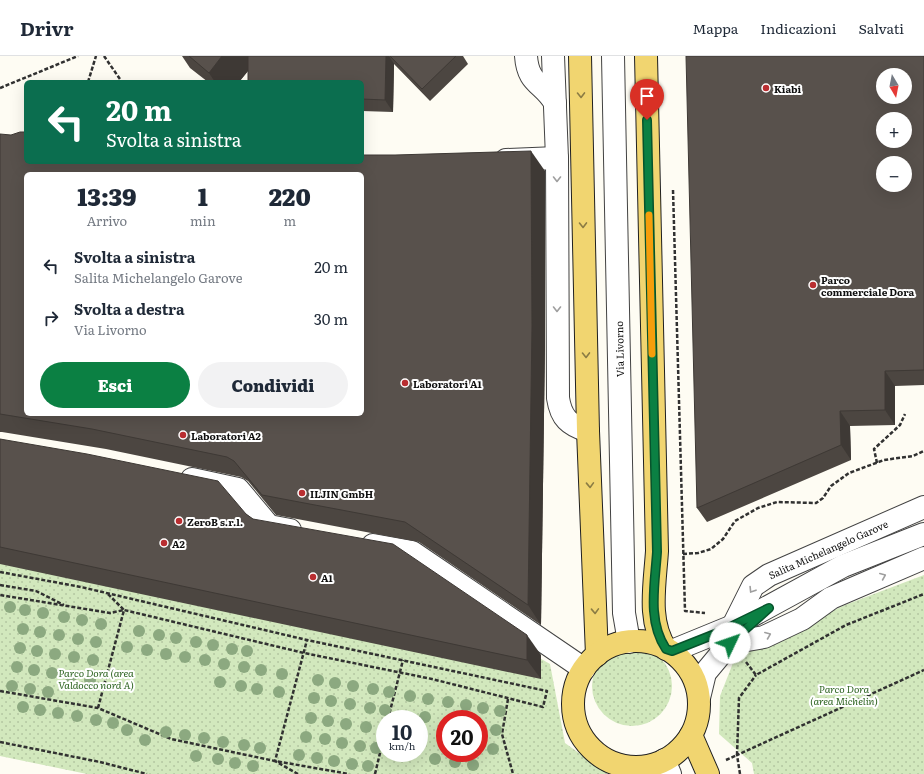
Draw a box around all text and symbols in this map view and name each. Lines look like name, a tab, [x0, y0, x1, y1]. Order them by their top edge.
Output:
text: Drivr	[20, 14, 74, 42]
text: Mappa	[692, 18, 738, 38]
text: Indicazioni	[760, 18, 836, 38]
text: Salvati	[858, 18, 904, 38]
north arrow	[876, 68, 912, 104]
map controls	[876, 68, 912, 192]
pin	[630, 79, 664, 120]
place label: Kiabi	[774, 81, 802, 96]
marker: Kiabi	[761, 83, 771, 93]
icon: arrive	[636, 85, 658, 107]
text: 20 m	[106, 88, 172, 130]
one-way arrow	[576, 92, 585, 98]
icon: left	[40, 96, 92, 148]
button: +	[876, 112, 912, 148]
text: Svolta a sinistra	[106, 126, 242, 153]
button: −	[876, 156, 912, 192]
one-way arrow	[553, 176, 561, 182]
text: 13:39	[77, 178, 137, 213]
text: 1	[198, 178, 208, 213]
text: 220	[269, 178, 311, 213]
text: Arrivo	[87, 211, 127, 230]
text: min	[190, 211, 216, 230]
text: m	[283, 211, 296, 230]
one-way arrow	[579, 222, 588, 228]
text: Svolta a sinistra	[74, 245, 195, 268]
icon: left	[40, 255, 62, 277]
text: 20 m	[314, 255, 348, 278]
text: Salita Michelangelo Garove	[74, 268, 242, 287]
place label: Parco commerciale Dora	[821, 272, 915, 299]
marker: Parco commerciale Dora	[808, 280, 818, 290]
text: Svolta a destra	[74, 297, 185, 320]
one-way arrow	[553, 306, 561, 312]
icon: right	[40, 307, 62, 329]
text: 30 m	[314, 307, 348, 330]
text: Via Livorno	[74, 320, 147, 339]
street label: Via Livorno	[611, 321, 627, 377]
one-way arrow	[582, 352, 590, 358]
button: Esci	[40, 362, 190, 408]
button: Condividi	[198, 362, 348, 408]
place label: Laboratori A1	[413, 376, 482, 391]
marker: Laboratori A1	[400, 378, 410, 388]
place label: Laboratori A2	[191, 428, 262, 443]
marker: Laboratori A2	[178, 430, 188, 440]
one-way arrow	[586, 482, 594, 488]
place label: ILJIN GmbH	[310, 486, 373, 501]
marker: ILJIN GmbH	[297, 488, 307, 498]
place label: ZeroB s.r.l.	[187, 514, 243, 529]
marker: ZeroB s.r.l.	[174, 516, 184, 526]
street label: Salita Michelangelo Garove	[766, 516, 890, 582]
place label: A2	[172, 536, 186, 551]
marker: A2	[159, 538, 169, 548]
place label: A1	[321, 570, 333, 585]
marker: A1	[308, 572, 318, 582]
one-way arrow	[879, 573, 887, 581]
one-way arrow	[749, 586, 756, 593]
one-way arrow	[590, 608, 599, 614]
position arrow	[709, 622, 751, 664]
one-way arrow	[764, 631, 771, 639]
park label: Parco Dora (area Valdocco nord A)	[58, 665, 134, 692]
park label: Parco Dora (area Michelin)	[810, 681, 878, 708]
speed limit sign: 20	[436, 710, 488, 762]
text: 10	[392, 716, 412, 746]
text: km/h	[389, 738, 415, 753]

